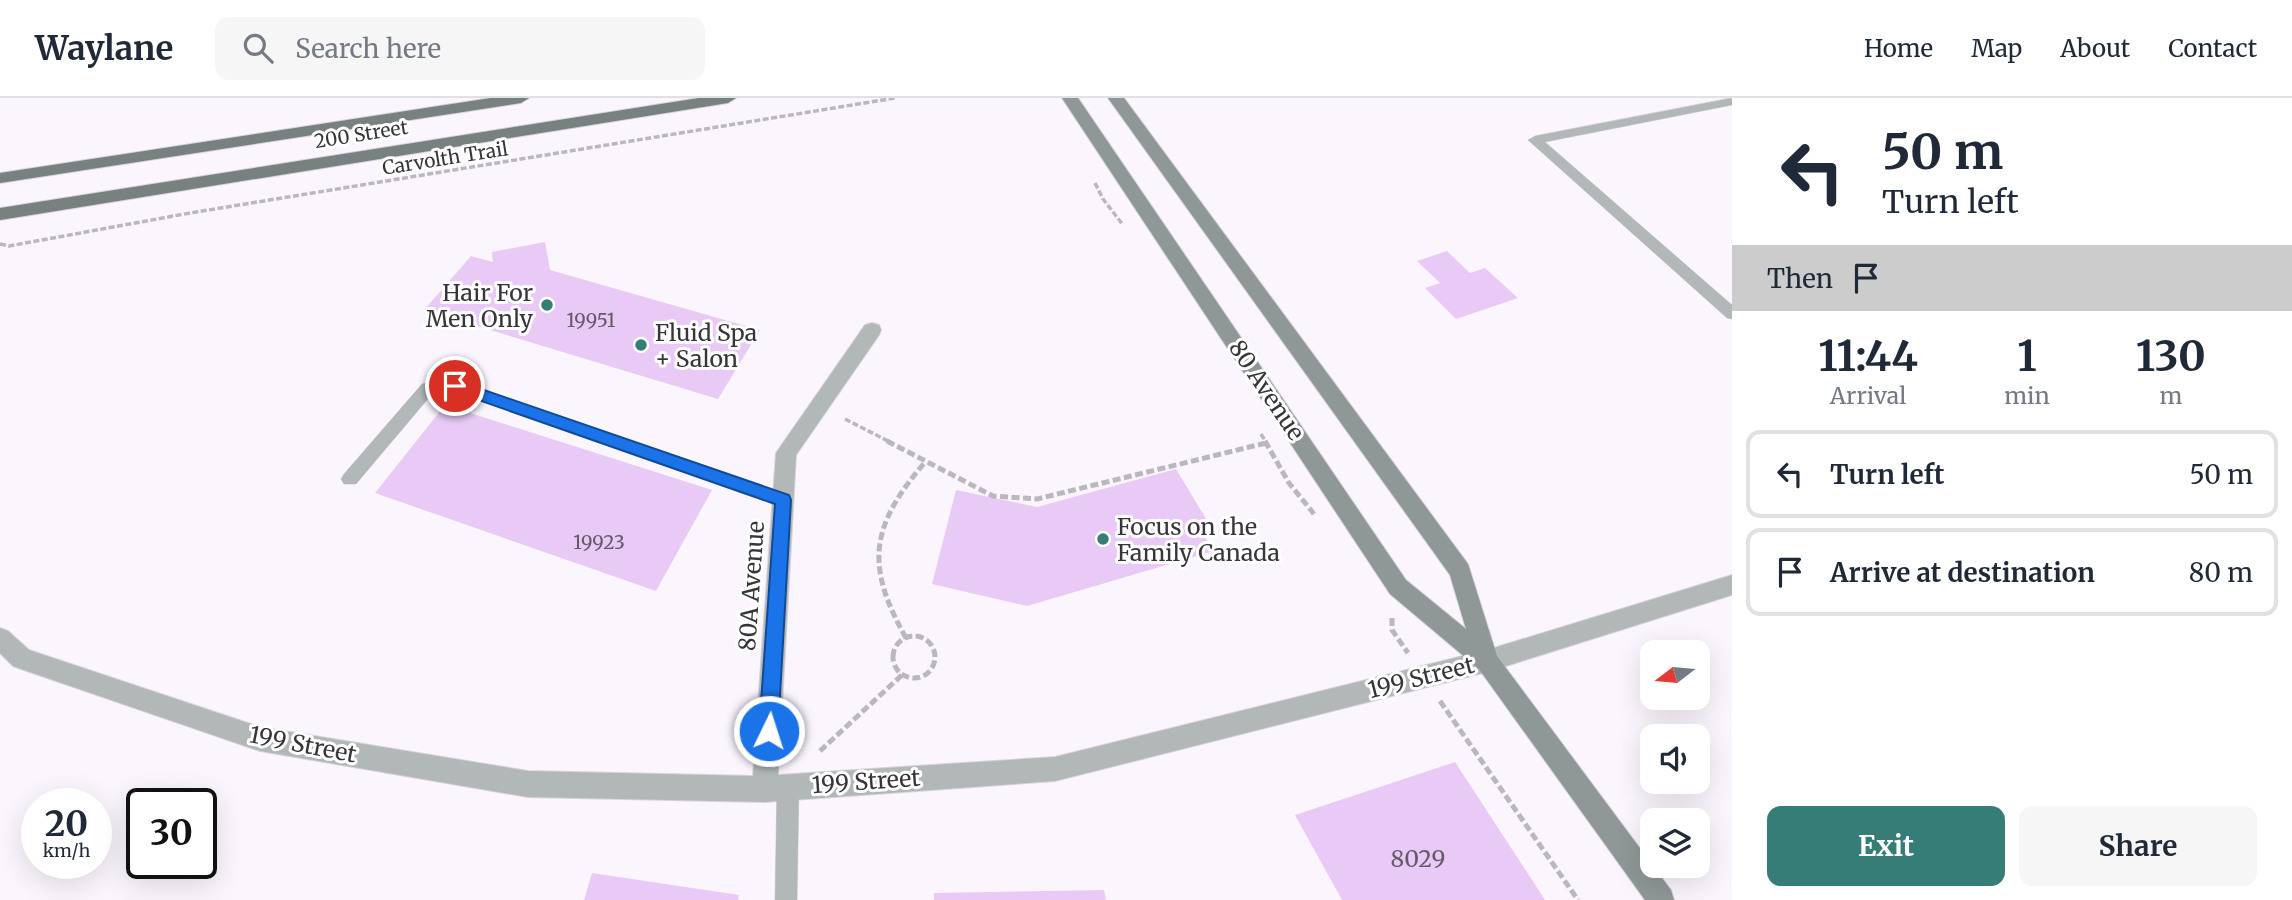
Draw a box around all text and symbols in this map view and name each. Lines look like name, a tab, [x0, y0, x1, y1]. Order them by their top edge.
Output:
search box	[215, 17, 705, 80]
text: Waylane	[35, 28, 173, 69]
icon: search	[239, 29, 277, 67]
text: Search here	[295, 32, 441, 65]
text: Home	[1864, 33, 1933, 64]
text: Map	[1971, 33, 2022, 64]
text: About	[2060, 33, 2130, 64]
text: Contact	[2168, 33, 2257, 64]
street label: 200 Street	[313, 115, 410, 153]
text: 50 m	[1882, 121, 2003, 182]
icon: left	[1767, 126, 1858, 217]
street label: Carvolth Trail	[380, 136, 510, 180]
text: Turn left	[1882, 182, 2019, 222]
icon: arrive	[1847, 259, 1885, 297]
text: Then	[1767, 262, 1833, 295]
place label: Hair For Men Only	[426, 278, 534, 333]
marker: Hair For Men Only	[539, 297, 555, 313]
house number: 19951	[567, 308, 616, 332]
place label: Fluid Spa + Salon	[655, 318, 757, 373]
text: 11:44	[1818, 330, 1918, 382]
text: 1	[2017, 330, 2037, 382]
text: 130	[2136, 330, 2206, 382]
street label: 80 Avenue	[1223, 334, 1311, 446]
marker: Fluid Spa + Salon	[633, 337, 649, 353]
pin	[425, 356, 485, 416]
icon: arrive	[436, 367, 474, 405]
text: Arrival	[1830, 381, 1906, 410]
text: min	[2004, 381, 2050, 410]
text: m	[2159, 381, 2182, 410]
icon: left	[1771, 455, 1809, 493]
text: Turn left	[1830, 458, 1944, 491]
text: 50 m	[2189, 458, 2253, 491]
place label: Focus on the Family Canada	[1117, 512, 1280, 567]
street label: 80A Avenue	[732, 520, 770, 652]
house number: 19923	[573, 530, 625, 554]
marker: Focus on the Family Canada	[1095, 531, 1111, 547]
icon: arrive	[1771, 553, 1809, 591]
text: Arrive at destination	[1830, 556, 2095, 589]
text: 80 m	[2189, 556, 2253, 589]
north arrow	[1640, 640, 1710, 710]
map controls	[1640, 640, 1710, 878]
street label: 199 Street	[1365, 650, 1477, 704]
position arrow	[732, 694, 806, 768]
street label: 199 Street	[247, 719, 359, 769]
button: sound	[1640, 724, 1710, 794]
street label: 199 Street	[811, 763, 921, 799]
speed limit sign: 30	[126, 788, 217, 879]
text: 20	[45, 802, 88, 846]
button: Exit	[1767, 806, 2005, 886]
button: Share	[2019, 806, 2257, 886]
button: layers	[1640, 808, 1710, 878]
text: km/h	[43, 839, 90, 862]
house number: 8029	[1391, 844, 1445, 873]

